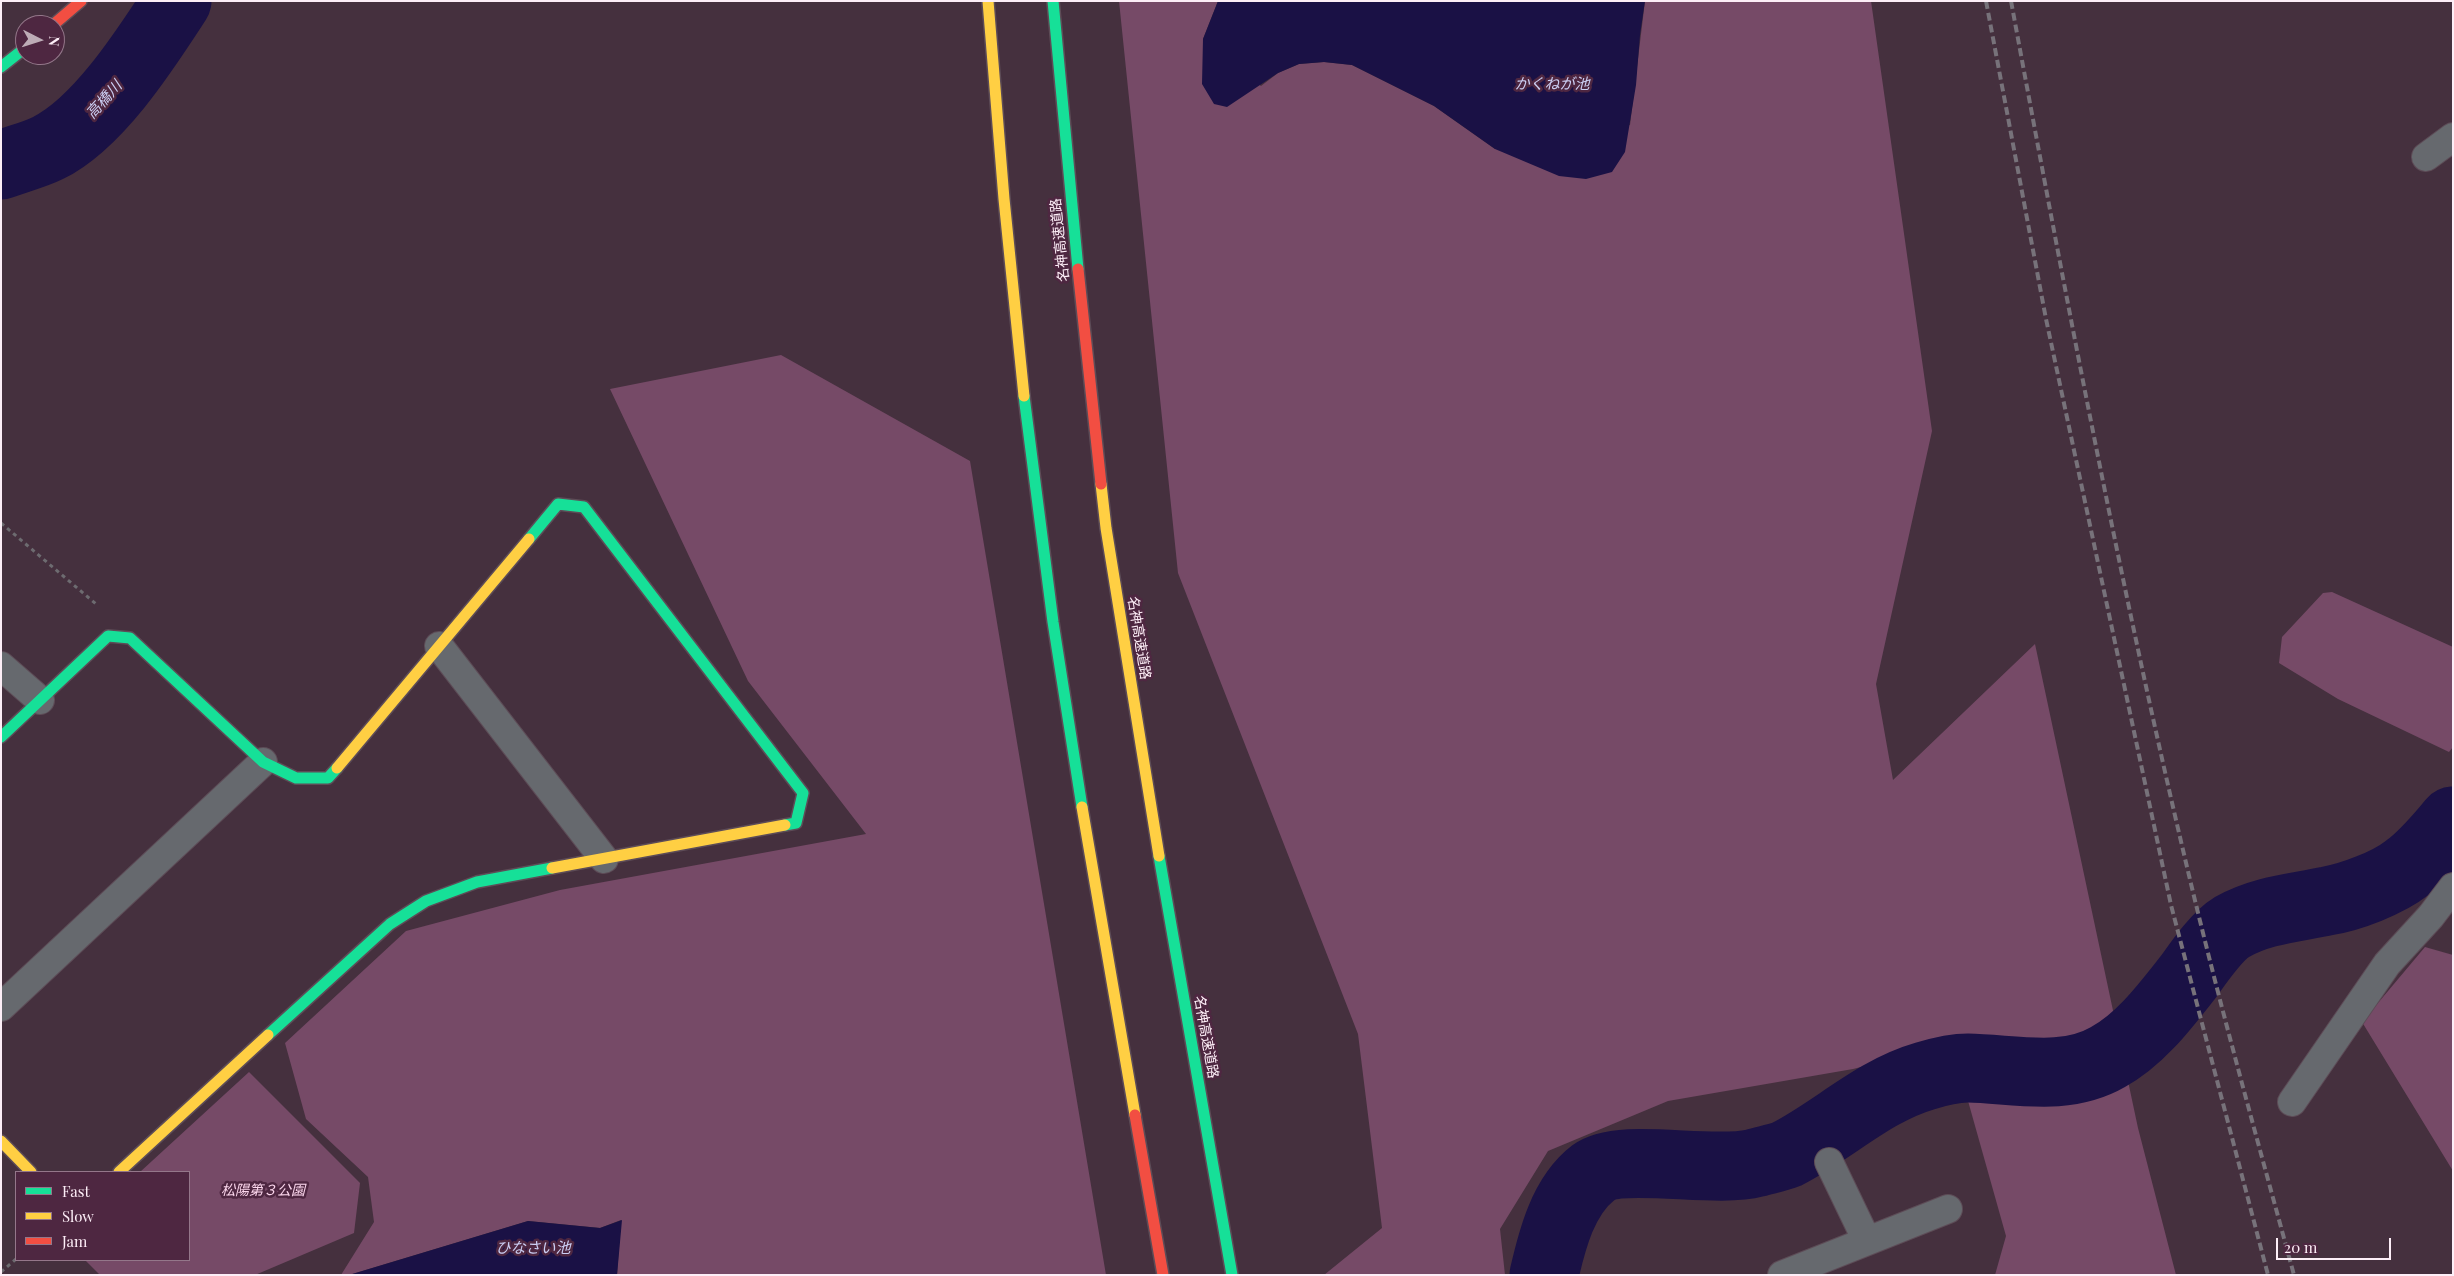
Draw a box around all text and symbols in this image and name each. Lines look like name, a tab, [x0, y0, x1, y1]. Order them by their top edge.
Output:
north arrow	[15, 15, 65, 65]
text: N	[45, 35, 64, 47]
water label: かくねが池	[1515, 75, 1589, 93]
water label: 高橋川	[82, 77, 126, 123]
street label: 名神高速道路	[1047, 197, 1073, 283]
street label: 名神高速道路	[1124, 595, 1154, 681]
street label: 名神高速道路	[1190, 994, 1222, 1080]
legend	[15, 1171, 190, 1261]
text: Fast	[62, 1181, 90, 1201]
park label: 松陽第３公園	[221, 1183, 305, 1199]
text: Slow	[62, 1206, 94, 1226]
scale bar	[2279, 1228, 2394, 1260]
text: Jam	[62, 1231, 87, 1251]
text: 20 m	[2284, 1237, 2317, 1257]
water label: ひなさい池	[496, 1239, 570, 1257]

